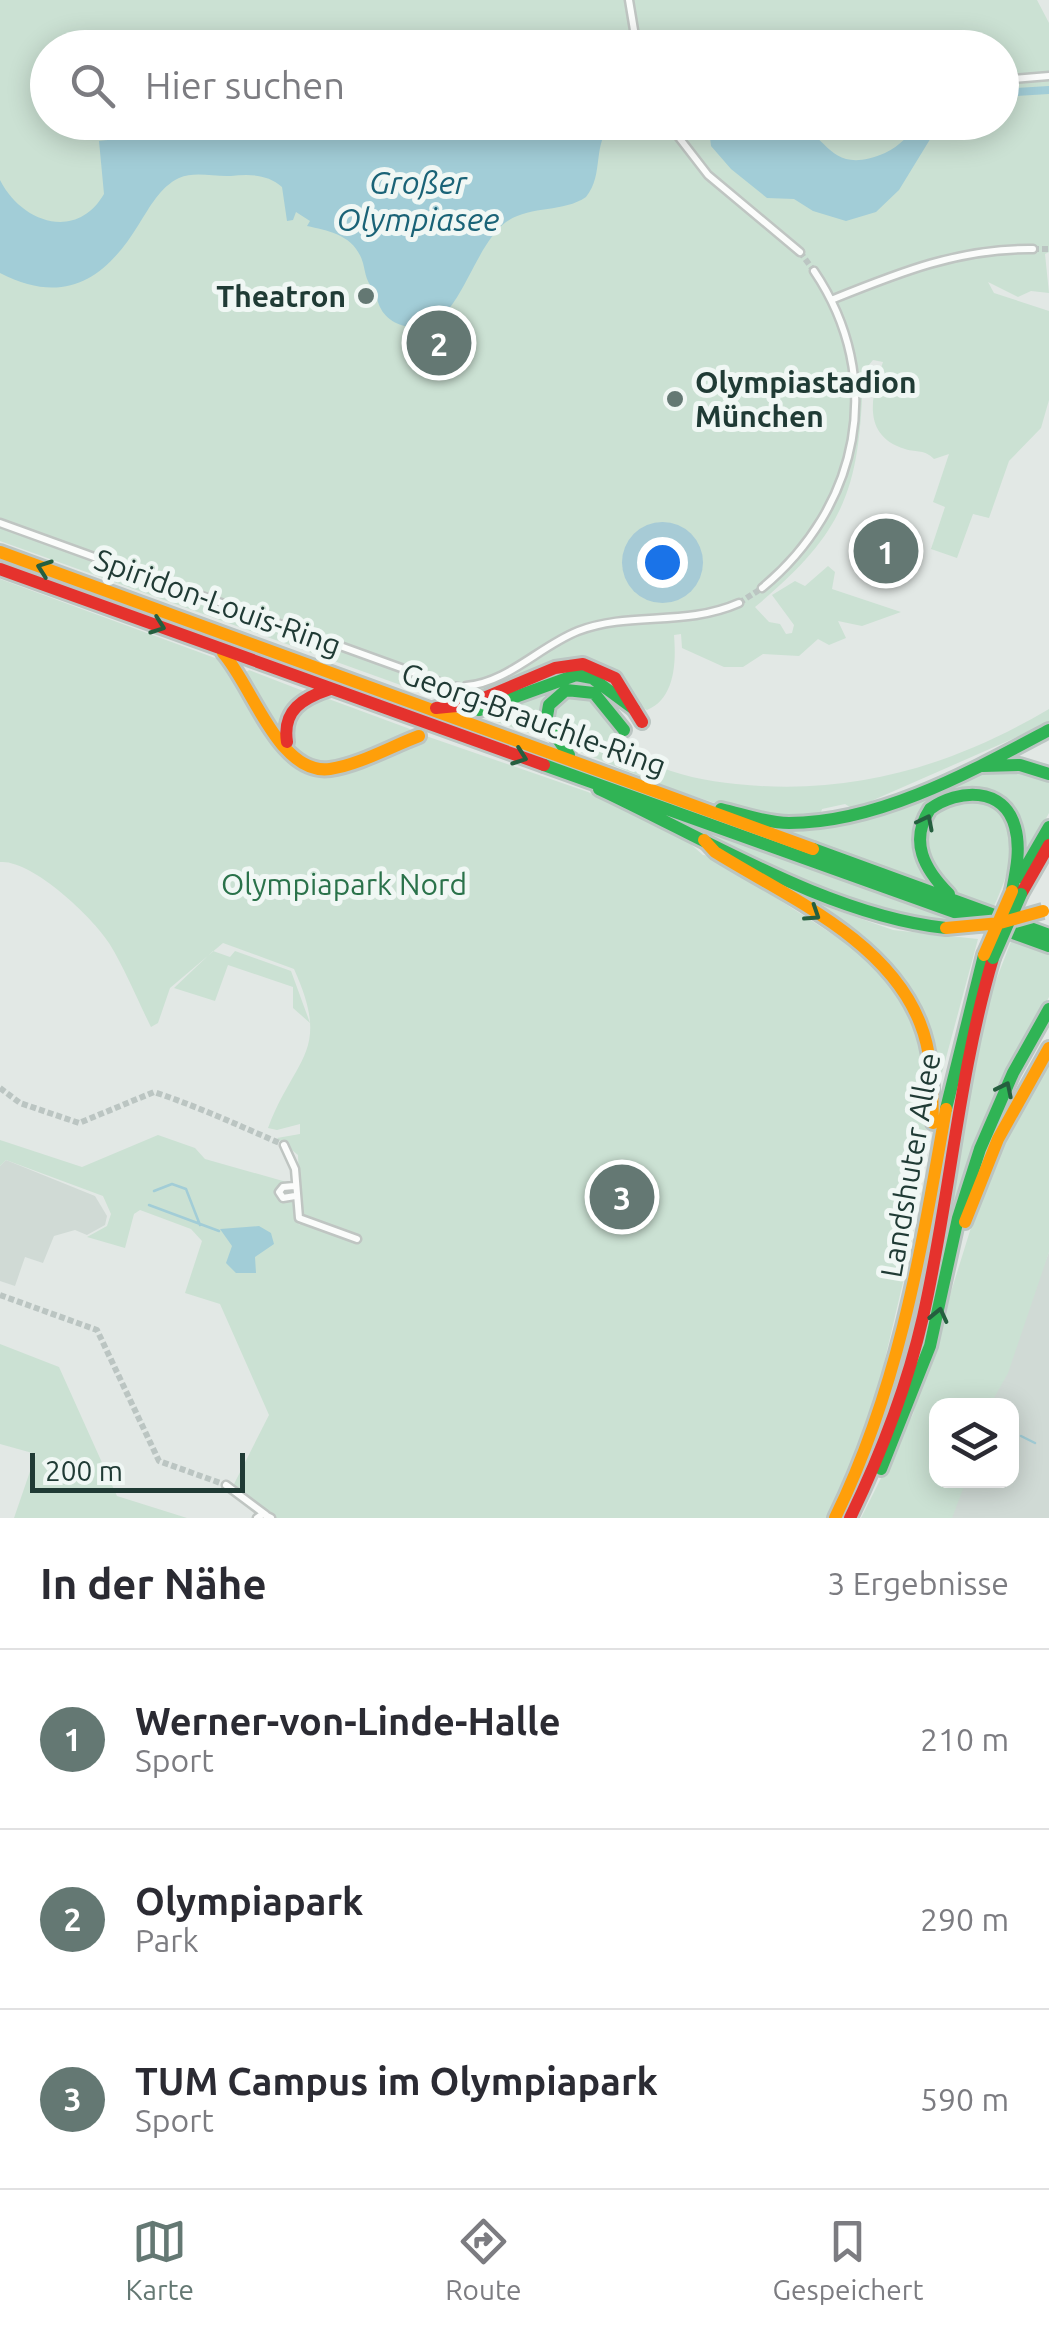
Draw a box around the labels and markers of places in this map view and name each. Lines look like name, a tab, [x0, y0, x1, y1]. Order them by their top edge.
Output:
place label: Theatron	[216, 279, 346, 313]
marker: Theatron	[355, 285, 377, 307]
pin: 2	[406, 306, 472, 380]
place label: Olympiastadion München	[695, 365, 917, 433]
marker: Olympiastadion München	[664, 388, 686, 410]
pin: 1	[854, 514, 918, 588]
pin: 3	[590, 1160, 654, 1234]

